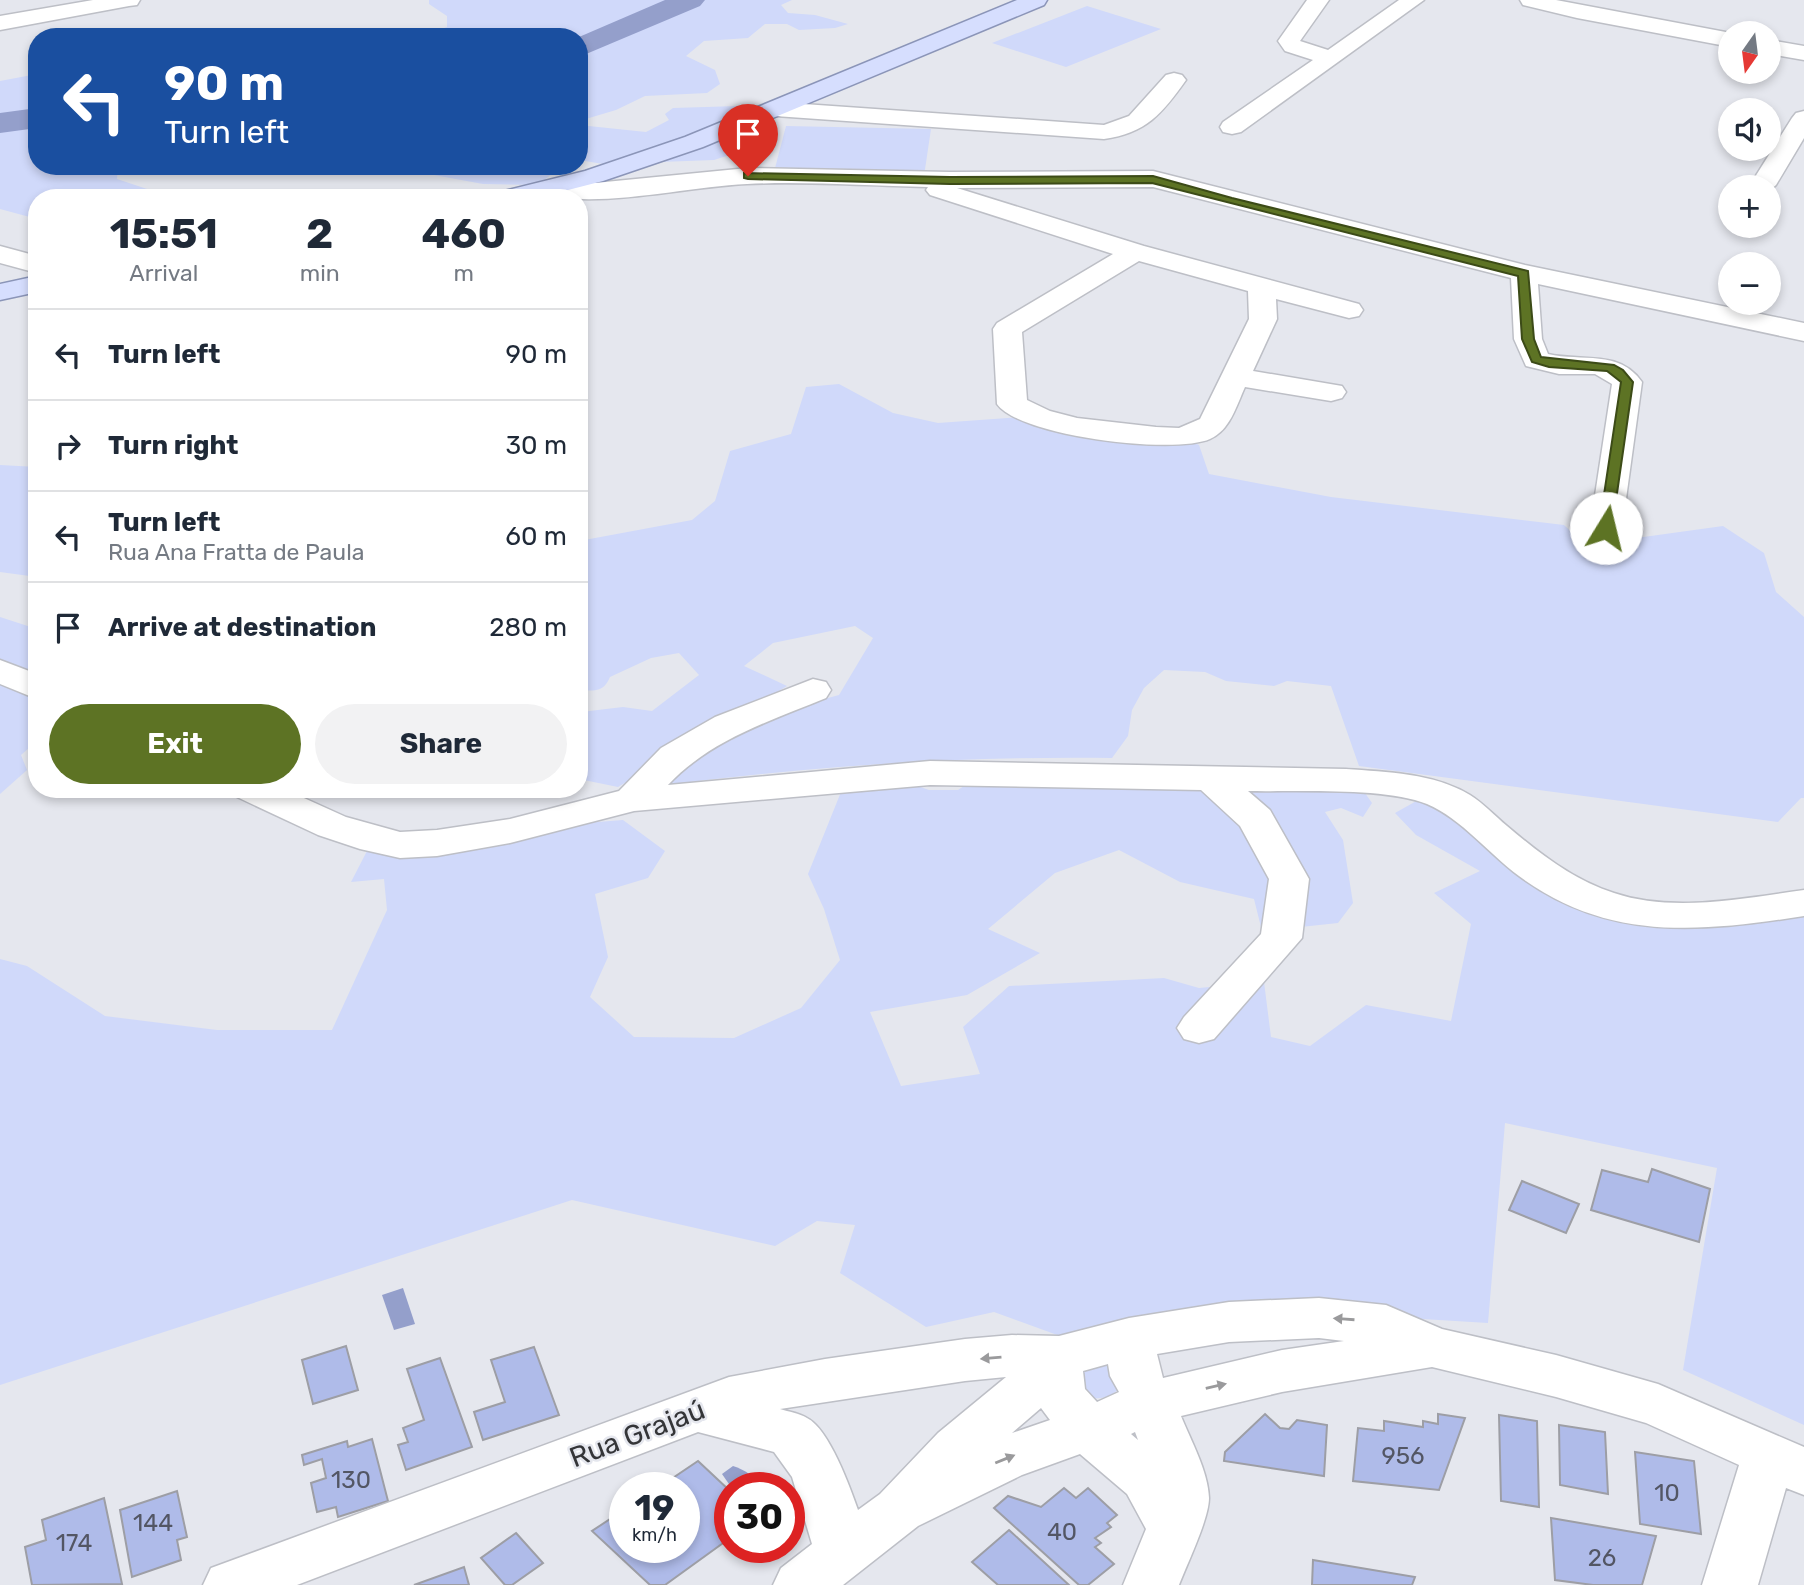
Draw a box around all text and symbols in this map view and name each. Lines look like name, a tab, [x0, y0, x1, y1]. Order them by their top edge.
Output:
north arrow	[1718, 21, 1782, 84]
map controls	[1718, 21, 1781, 315]
text: 90 m	[164, 54, 284, 112]
icon: left	[49, 56, 140, 147]
button: sound	[1718, 98, 1781, 161]
pin	[718, 104, 778, 176]
text: Turn left	[164, 113, 289, 151]
icon: arrive	[729, 115, 767, 153]
button: +	[1718, 175, 1781, 238]
text: 15:51	[110, 209, 218, 259]
text: 2	[306, 209, 333, 259]
text: 460	[422, 209, 506, 259]
button: −	[1718, 252, 1781, 315]
text: Arrival	[129, 259, 198, 287]
text: min	[300, 259, 340, 287]
text: m	[454, 259, 474, 287]
icon: left	[49, 336, 87, 374]
text: Turn left	[108, 339, 220, 370]
text: 90 m	[506, 339, 567, 370]
icon: right	[49, 427, 87, 465]
text: Turn right	[108, 430, 238, 461]
text: 30 m	[505, 430, 567, 461]
position arrow	[1569, 491, 1643, 565]
text: Turn left	[108, 507, 220, 538]
icon: left	[49, 518, 87, 556]
text: 60 m	[505, 521, 567, 552]
text: Rua Ana Fratta de Paula	[108, 538, 364, 566]
icon: arrive	[49, 609, 87, 647]
text: Arrive at destination	[108, 612, 376, 643]
text: 280 m	[489, 612, 567, 643]
button: Exit	[49, 704, 301, 784]
button: Share	[315, 704, 567, 784]
one-way arrow	[1333, 1314, 1355, 1325]
one-way arrow	[980, 1353, 1002, 1364]
one-way arrow	[1205, 1380, 1227, 1391]
street label: Rua Grajaú	[565, 1393, 709, 1474]
house number: 956	[1382, 1442, 1424, 1470]
one-way arrow	[994, 1453, 1015, 1464]
house number: 130	[331, 1466, 371, 1494]
speed limit sign: 30	[714, 1472, 805, 1563]
house number: 10	[1654, 1479, 1680, 1507]
text: 19	[635, 1487, 674, 1529]
house number: 144	[133, 1509, 173, 1537]
house number: 40	[1047, 1518, 1077, 1546]
text: km/h	[632, 1524, 677, 1546]
house number: 174	[56, 1529, 92, 1557]
house number: 26	[1588, 1544, 1616, 1572]

